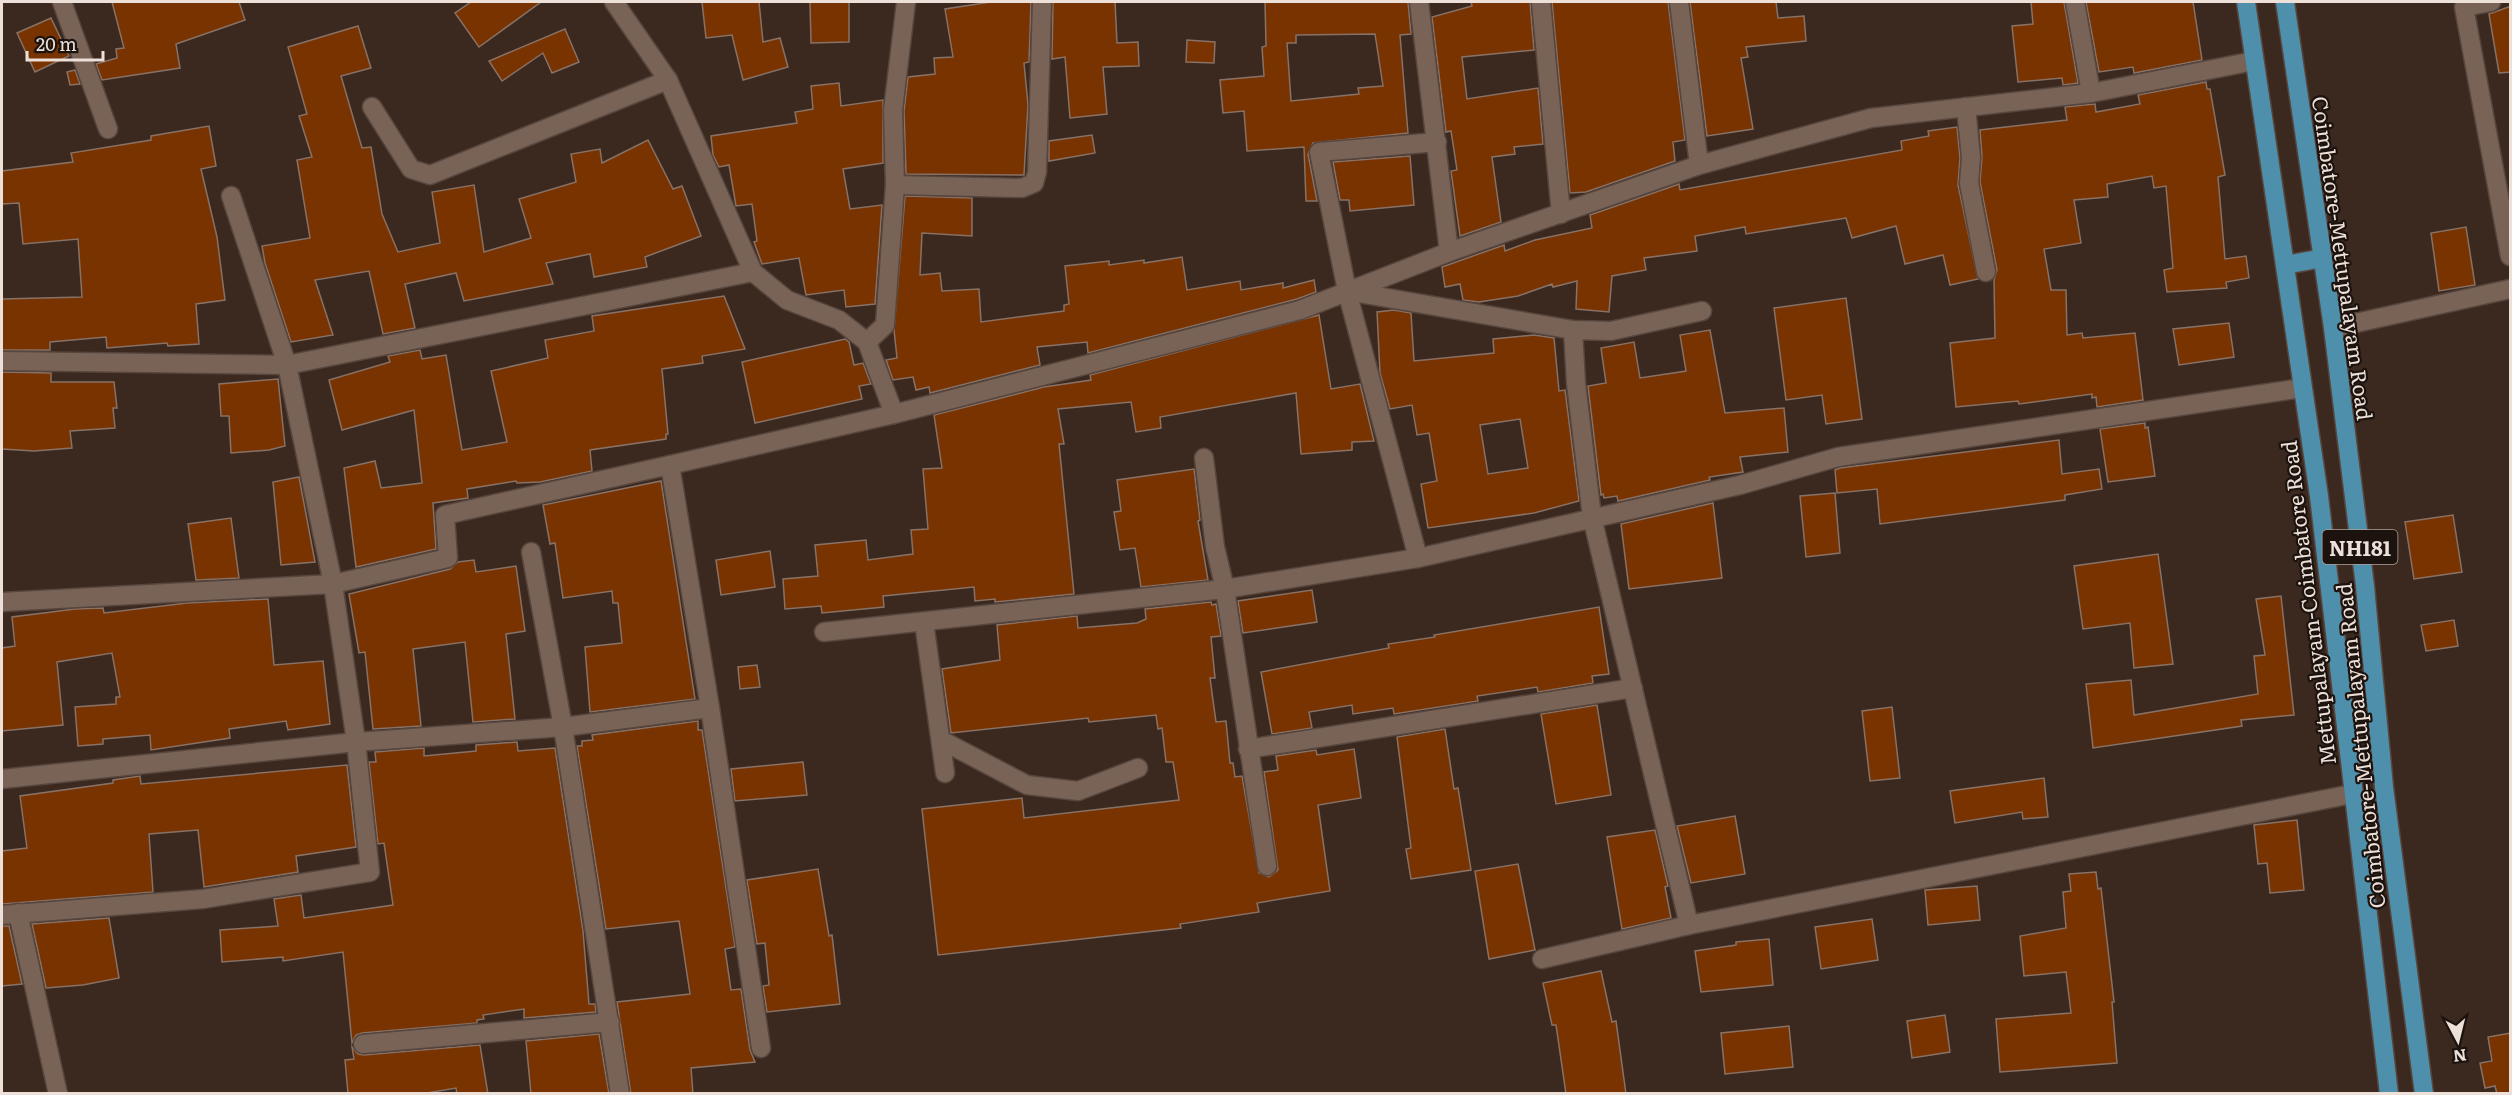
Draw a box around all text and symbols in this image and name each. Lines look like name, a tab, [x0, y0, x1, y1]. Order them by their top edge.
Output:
scale bar	[27, 24, 104, 62]
text: 20 m	[36, 30, 77, 57]
street label: Coimbatore-Mettupalayam Road	[2306, 94, 2382, 422]
street label: Mettupalayam-Coimbatore Road	[2272, 439, 2342, 767]
road number: NH181	[2322, 530, 2398, 564]
street label: Coimbatore-Mettupalayam Road	[2326, 582, 2391, 910]
north arrow	[2428, 1011, 2488, 1071]
text: N	[2452, 1044, 2468, 1070]

